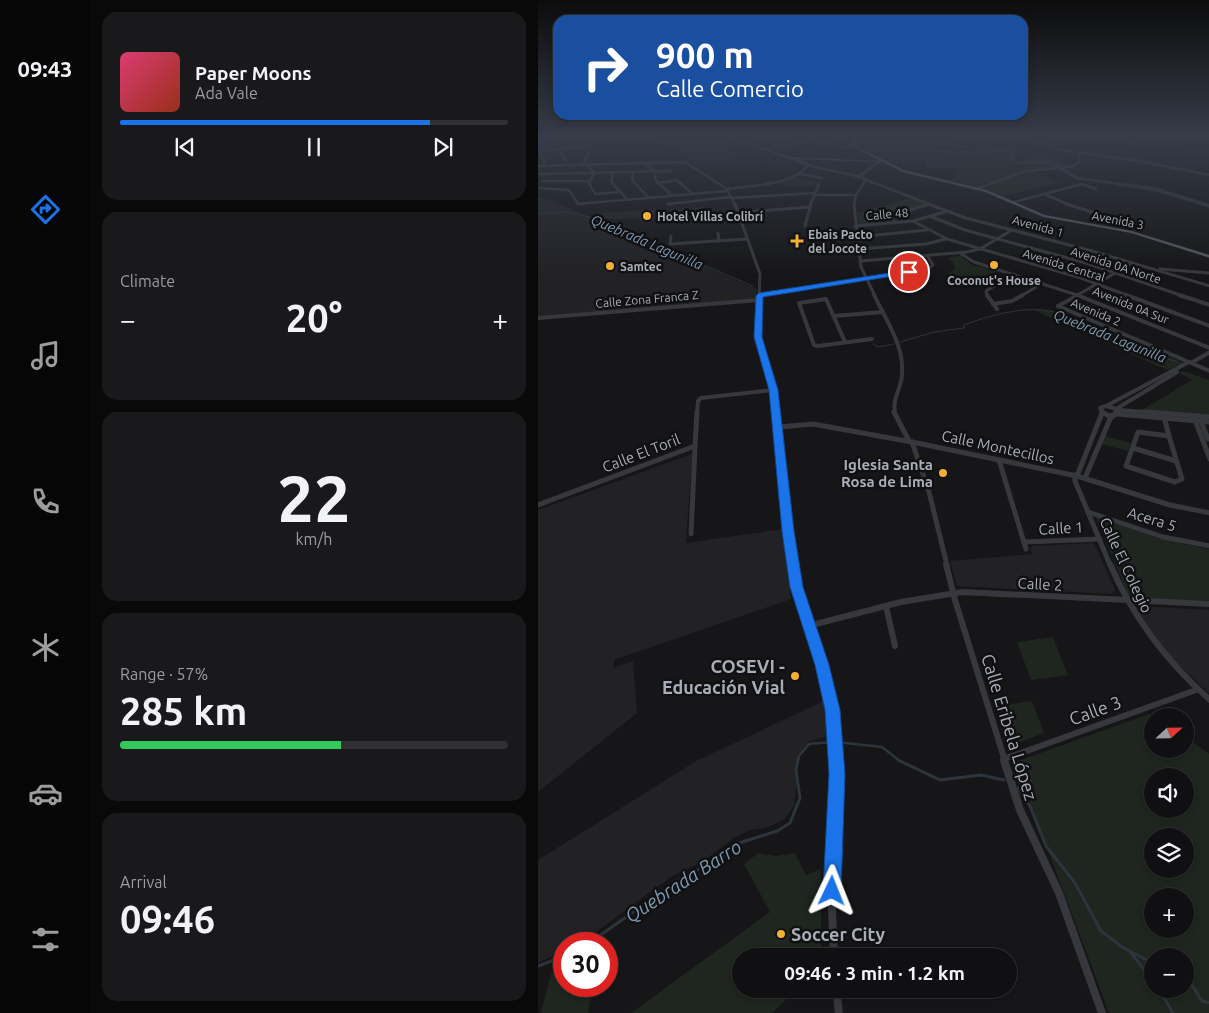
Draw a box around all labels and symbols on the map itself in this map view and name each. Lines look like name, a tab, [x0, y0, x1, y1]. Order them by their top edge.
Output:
street label: Calle 48	[865, 206, 909, 222]
street label: Avenida 3	[1091, 209, 1145, 231]
marker: Hotel Villas Colibrí	[641, 210, 653, 222]
place label: Hotel Villas Colibrí	[657, 210, 764, 223]
water label: Quebrada Lagunilla	[588, 211, 706, 274]
street label: Avenida 1	[1011, 213, 1065, 239]
place label: Ebais Pacto del Jocote	[808, 228, 873, 255]
marker: Ebais Pacto del Jocote	[790, 234, 804, 248]
street label: Avenida 0A Norte	[1069, 244, 1163, 286]
street label: Avenida Central	[1021, 246, 1107, 284]
pin	[888, 251, 930, 293]
marker: Coconut's House	[988, 259, 1000, 271]
marker: Samtec	[604, 260, 616, 272]
place label: Samtec	[620, 260, 662, 273]
place label: Coconut's House	[947, 274, 1041, 287]
street label: Avenida 0A Sur	[1091, 284, 1171, 326]
street label: Calle Zona Franca Z	[595, 288, 699, 310]
street label: Avenida 2	[1069, 296, 1123, 328]
water label: Quebrada Lagunilla	[1051, 306, 1169, 367]
street label: Calle Montecillos	[940, 427, 1056, 467]
street label: Calle El Toril	[600, 430, 682, 476]
place label: Iglesia Santa Rosa de Lima	[841, 456, 933, 490]
marker: Iglesia Santa Rosa de Lima	[937, 467, 949, 479]
street label: Acera 5	[1125, 504, 1179, 534]
street label: Calle El Colegio	[1096, 515, 1156, 615]
street label: Calle 1	[1038, 518, 1084, 538]
street label: Calle 2	[1017, 574, 1063, 594]
street label: Calle Eribela López	[978, 651, 1042, 803]
place label: COSEVI - Educación Vial	[662, 656, 786, 697]
marker: COSEVI - Educación Vial	[789, 670, 801, 682]
street label: Calle 3	[1066, 691, 1124, 729]
north arrow	[1144, 708, 1194, 758]
water label: Quebrada Barro	[621, 835, 745, 927]
position arrow	[805, 864, 857, 916]
place label: Soccer City	[791, 924, 885, 944]
marker: Soccer City	[775, 928, 787, 940]
speed limit sign: 30	[553, 932, 618, 997]

